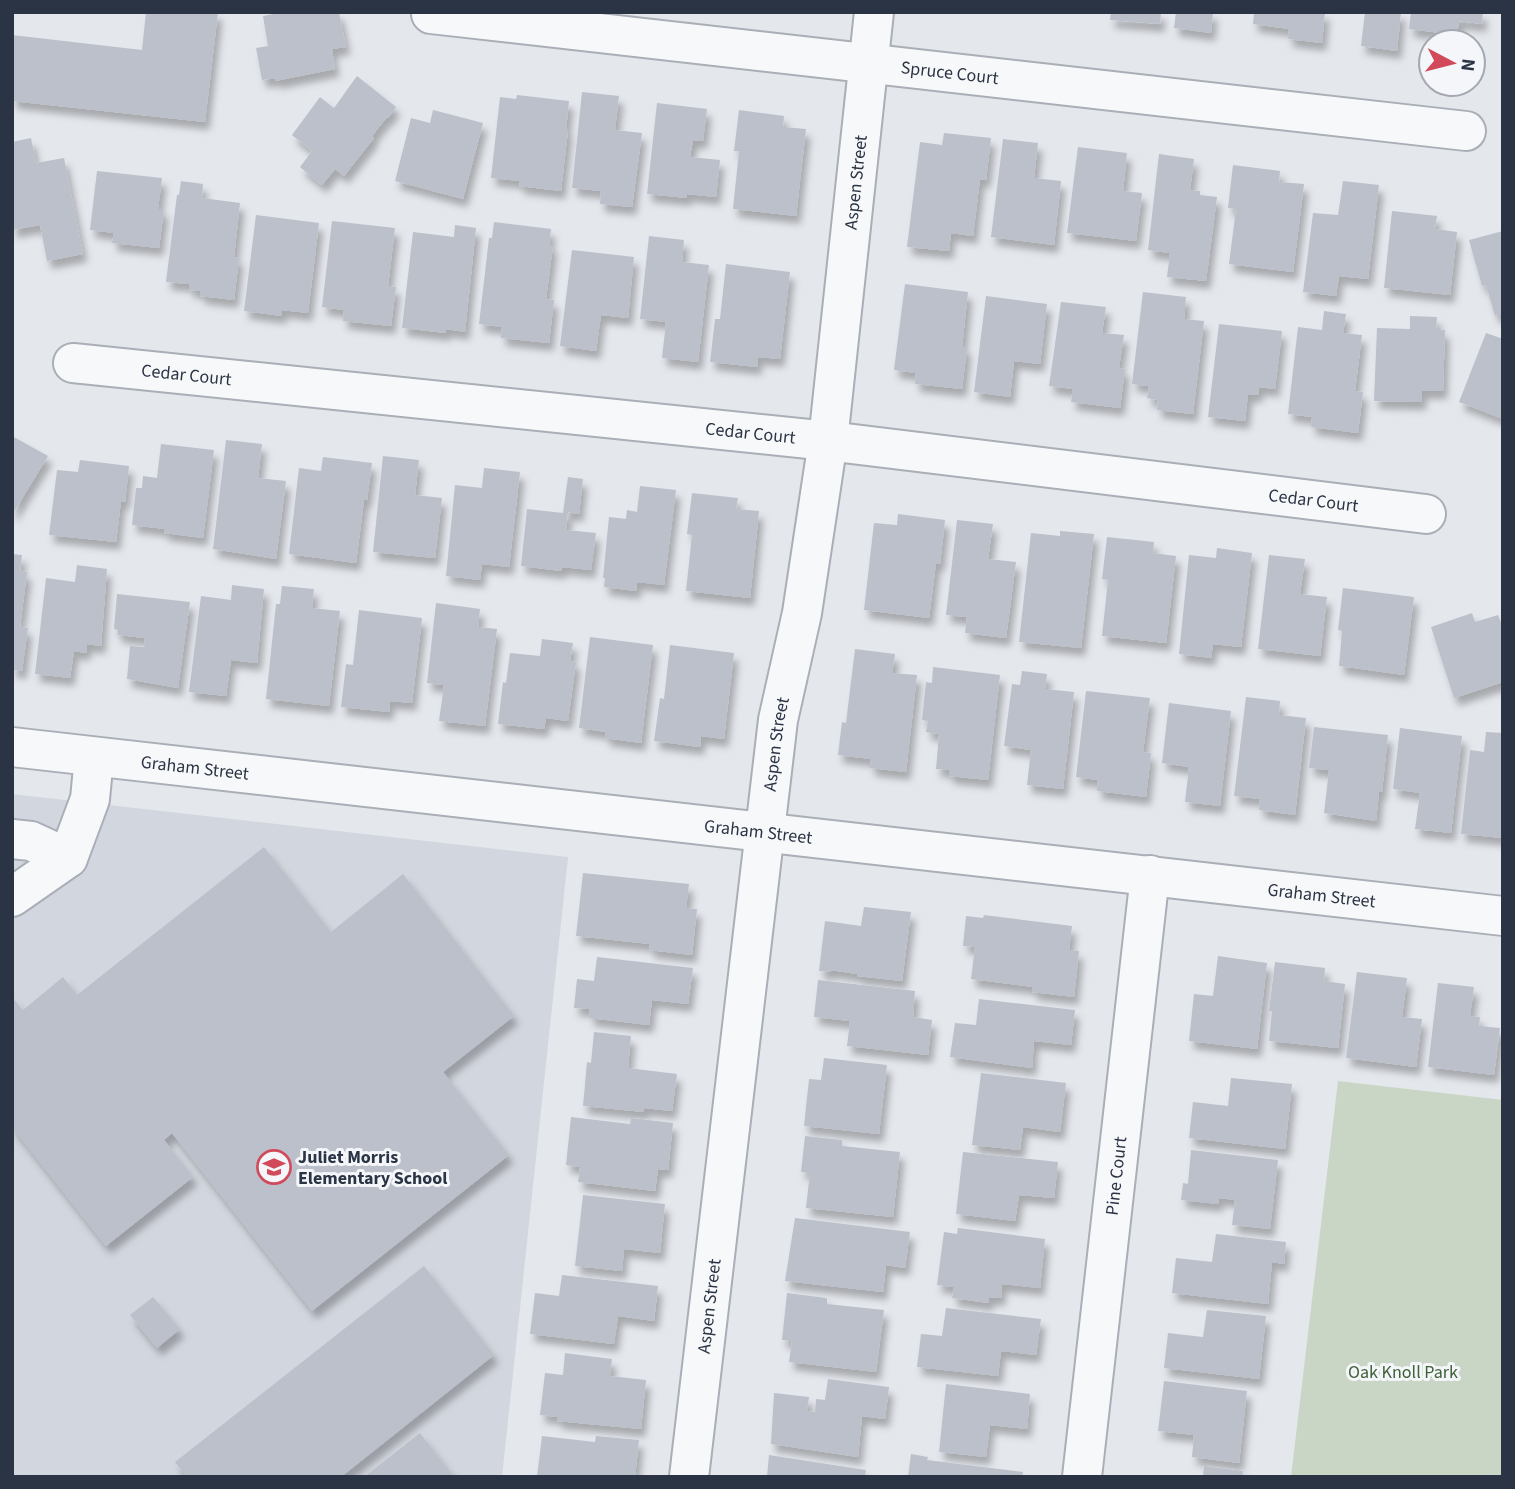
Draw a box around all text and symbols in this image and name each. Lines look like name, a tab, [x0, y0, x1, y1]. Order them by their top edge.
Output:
north arrow	[1417, 28, 1487, 98]
street label: Spruce Court	[899, 55, 1000, 91]
text: N	[1453, 57, 1482, 73]
street label: Aspen Street	[838, 134, 873, 231]
street label: Cedar Court	[140, 358, 233, 392]
street label: Cedar Court	[704, 416, 797, 450]
street label: Cedar Court	[1267, 482, 1360, 518]
street label: Aspen Street	[757, 694, 795, 793]
street label: Graham Street	[139, 749, 250, 786]
street label: Graham Street	[703, 813, 814, 850]
street label: Graham Street	[1266, 877, 1377, 914]
street label: Pine Court	[1099, 1135, 1133, 1217]
place label: Juliet Morris Elementary School	[298, 1145, 448, 1191]
school or university icon: Juliet Morris Elementary School	[255, 1148, 293, 1186]
street label: Aspen Street	[691, 1257, 727, 1355]
park label: Oak Knoll Park	[1348, 1360, 1458, 1385]

